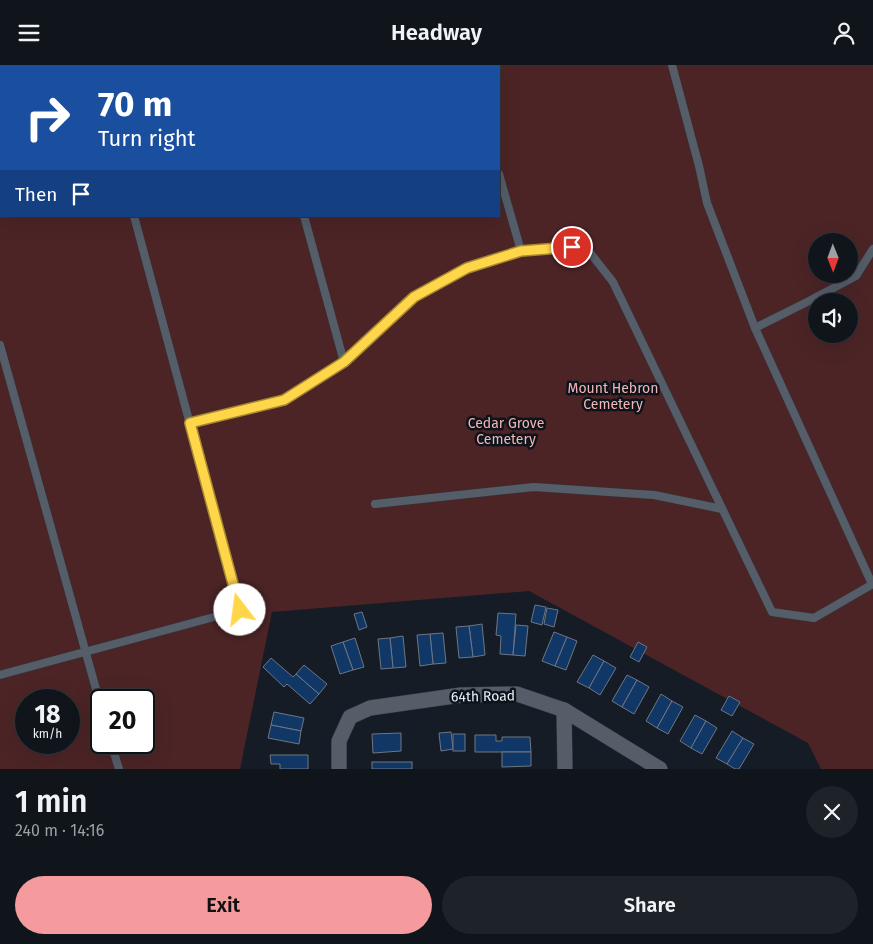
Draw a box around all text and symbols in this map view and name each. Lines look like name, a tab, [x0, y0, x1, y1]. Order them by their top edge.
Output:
icon: menu	[15, 19, 43, 47]
text: Headway	[391, 19, 482, 46]
icon: person	[830, 19, 858, 47]
text: 70 m	[98, 83, 172, 125]
icon: right	[15, 85, 80, 150]
text: Turn right	[98, 125, 195, 152]
icon: arrive	[67, 180, 95, 208]
text: Then	[15, 183, 57, 206]
pin	[551, 226, 593, 268]
icon: arrive	[558, 233, 586, 261]
north arrow	[808, 233, 858, 283]
map controls	[808, 233, 858, 343]
button: sound	[808, 293, 858, 343]
park label: Mount Hebron Cemetery	[567, 380, 659, 413]
park label: Cedar Grove Cemetery	[468, 415, 544, 448]
position arrow	[213, 583, 265, 635]
street label: 64th Road	[451, 687, 515, 706]
speed limit sign: 20	[90, 689, 155, 754]
text: 18	[34, 700, 61, 730]
text: km/h	[33, 727, 62, 741]
text: 1 min	[15, 784, 87, 820]
button: close	[806, 786, 858, 838]
text: 240 m · 14:16	[15, 821, 104, 840]
button: Exit	[15, 876, 432, 934]
button: Share	[442, 876, 858, 934]

